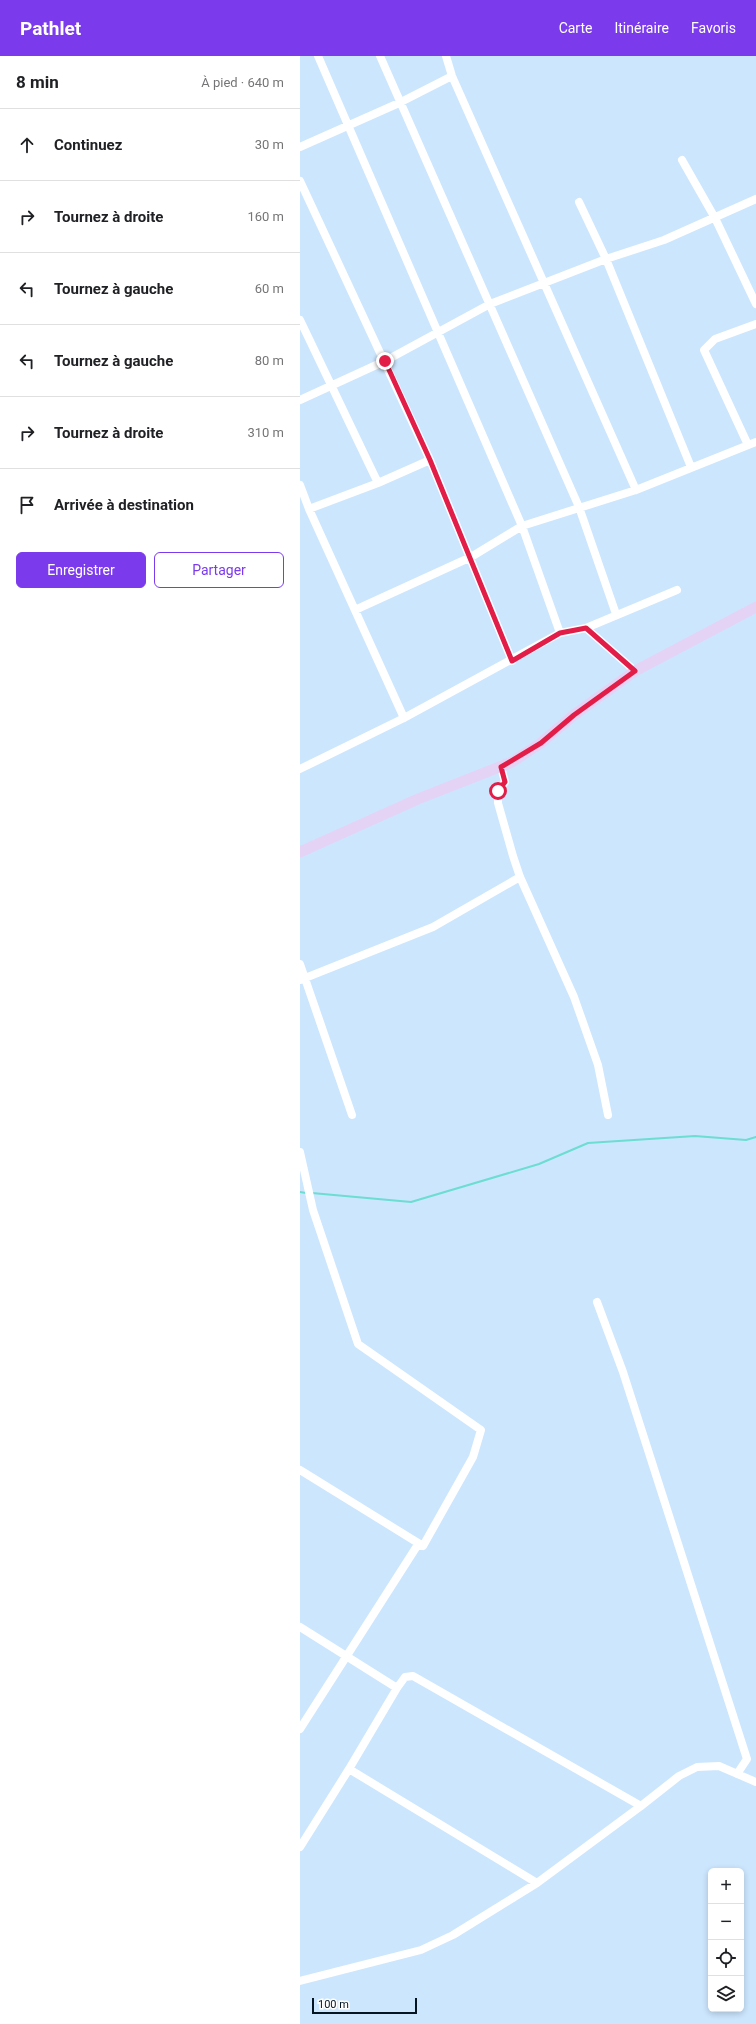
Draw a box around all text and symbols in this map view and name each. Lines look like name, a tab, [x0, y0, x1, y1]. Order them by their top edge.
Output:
text: Pathlet	[20, 17, 81, 40]
text: Carte	[559, 20, 592, 36]
text: Itinéraire	[614, 20, 669, 36]
text: Favoris	[691, 20, 736, 36]
text: 8 min	[16, 72, 59, 92]
text: À pied · 640 m	[201, 75, 284, 90]
icon: ahead	[16, 134, 38, 156]
text: Continuez	[54, 136, 122, 154]
text: 30 m	[255, 137, 284, 152]
icon: right	[16, 206, 38, 228]
text: Tournez à droite	[54, 208, 163, 226]
text: 160 m	[247, 209, 284, 224]
icon: left	[16, 278, 38, 300]
text: Tournez à gauche	[54, 280, 173, 298]
text: 60 m	[255, 281, 284, 296]
icon: left	[16, 350, 38, 372]
text: Tournez à gauche	[54, 352, 173, 370]
route end	[376, 352, 394, 370]
text: 80 m	[255, 353, 284, 368]
icon: right	[16, 422, 38, 444]
text: Tournez à droite	[54, 424, 163, 442]
text: 310 m	[247, 425, 284, 440]
icon: arrive	[16, 494, 38, 516]
text: Arrivée à destination	[54, 496, 194, 514]
button: Enregistrer	[16, 552, 146, 588]
button: Partager	[154, 552, 284, 588]
route start	[489, 782, 507, 800]
map controls	[708, 1868, 744, 2012]
button: +	[708, 1868, 744, 1904]
button: −	[708, 1904, 744, 1940]
button: locate	[708, 1940, 744, 1976]
button: layers	[708, 1976, 744, 2012]
scale bar	[312, 1996, 417, 2015]
text: 100 m	[318, 1998, 349, 2011]

